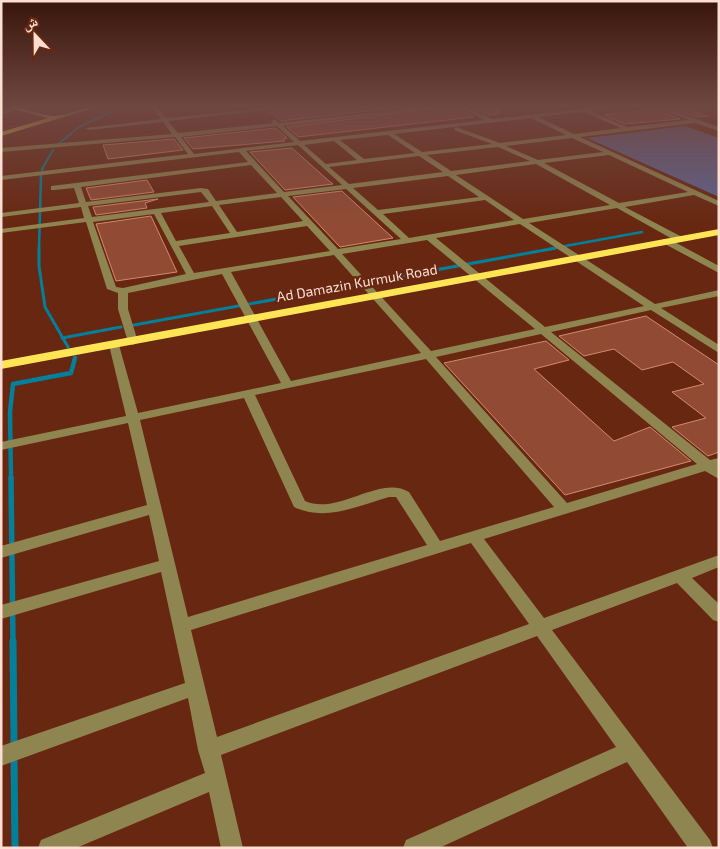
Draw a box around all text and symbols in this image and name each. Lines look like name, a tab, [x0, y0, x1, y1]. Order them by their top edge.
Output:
north arrow	[10, 10, 60, 60]
text: ش	[20, 12, 41, 34]
street label: Ad Damazin Kurmuk Road	[275, 260, 439, 305]

